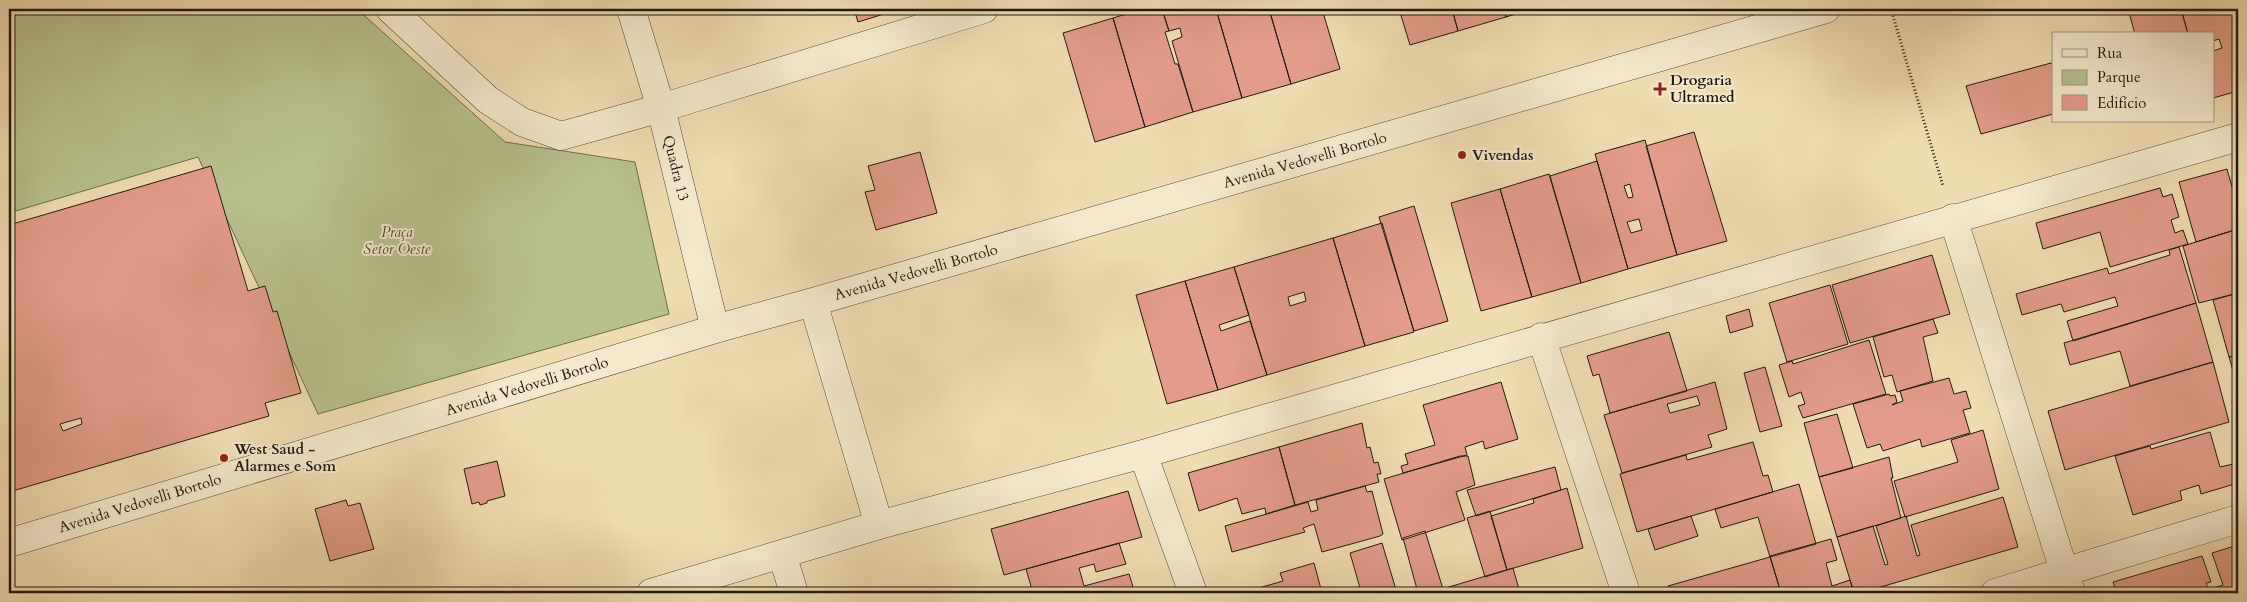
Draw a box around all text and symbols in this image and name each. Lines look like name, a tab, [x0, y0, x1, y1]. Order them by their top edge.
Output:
legend	[2052, 32, 2214, 122]
text: Rua	[2097, 43, 2123, 63]
text: Parque	[2097, 67, 2141, 87]
place label: Drogaria Ultramed	[1670, 70, 1735, 107]
marker: Drogaria Ultramed	[1654, 83, 1666, 95]
text: Edifício	[2097, 93, 2146, 113]
street label: Avenida Vedovelli Bortolo	[1221, 127, 1389, 193]
street label: Quadra 13	[658, 133, 694, 203]
place label: Vivendas	[1472, 145, 1534, 165]
marker: Vivendas	[1456, 149, 1468, 161]
park label: Praça Setor Oeste	[363, 222, 431, 259]
street label: Avenida Vedovelli Bortolo	[832, 239, 1000, 305]
street label: Avenida Vedovelli Bortolo	[443, 352, 611, 420]
place label: West Saud - Alarmes e Som	[233, 439, 336, 476]
marker: West Saud - Alarmes e Som	[218, 452, 230, 464]
street label: Avenida Vedovelli Bortolo	[56, 469, 224, 537]

